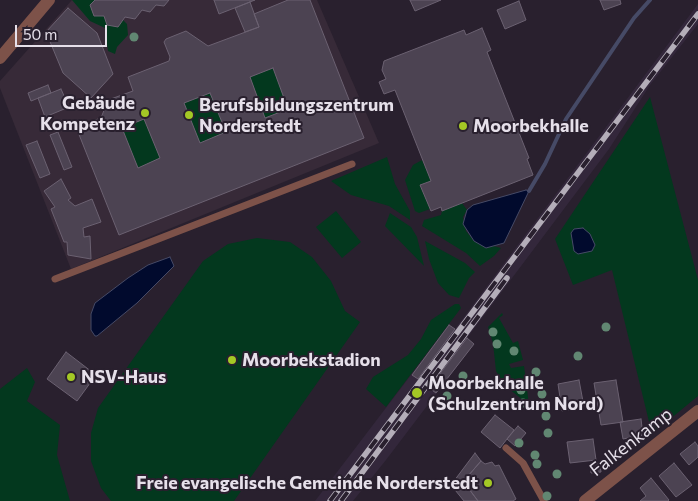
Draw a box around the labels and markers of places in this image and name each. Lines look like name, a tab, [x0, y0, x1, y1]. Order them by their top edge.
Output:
place label: Gebäude Kompetenz	[40, 92, 135, 134]
place label: Berufsbildungszentrum Norderstedt	[199, 94, 394, 136]
marker: Gebäude Kompetenz	[139, 107, 151, 119]
marker: Berufsbildungszentrum Norderstedt	[183, 109, 195, 121]
place label: Moorbekhalle	[473, 115, 589, 137]
marker: Moorbekhalle	[457, 120, 469, 132]
place label: Moorbekstadion	[242, 349, 381, 371]
marker: Moorbekstadion	[226, 354, 238, 366]
place label: NSV-Haus	[81, 366, 166, 388]
marker: NSV-Haus	[65, 371, 77, 383]
place label: Moorbekhalle (Schulzentrum Nord)	[428, 372, 603, 414]
marker: Moorbekhalle (Schulzentrum Nord)	[410, 386, 424, 400]
place label: Freie evangelische Gemeinde Norderstedt	[136, 472, 478, 494]
marker: Freie evangelische Gemeinde Norderstedt	[482, 477, 494, 489]

